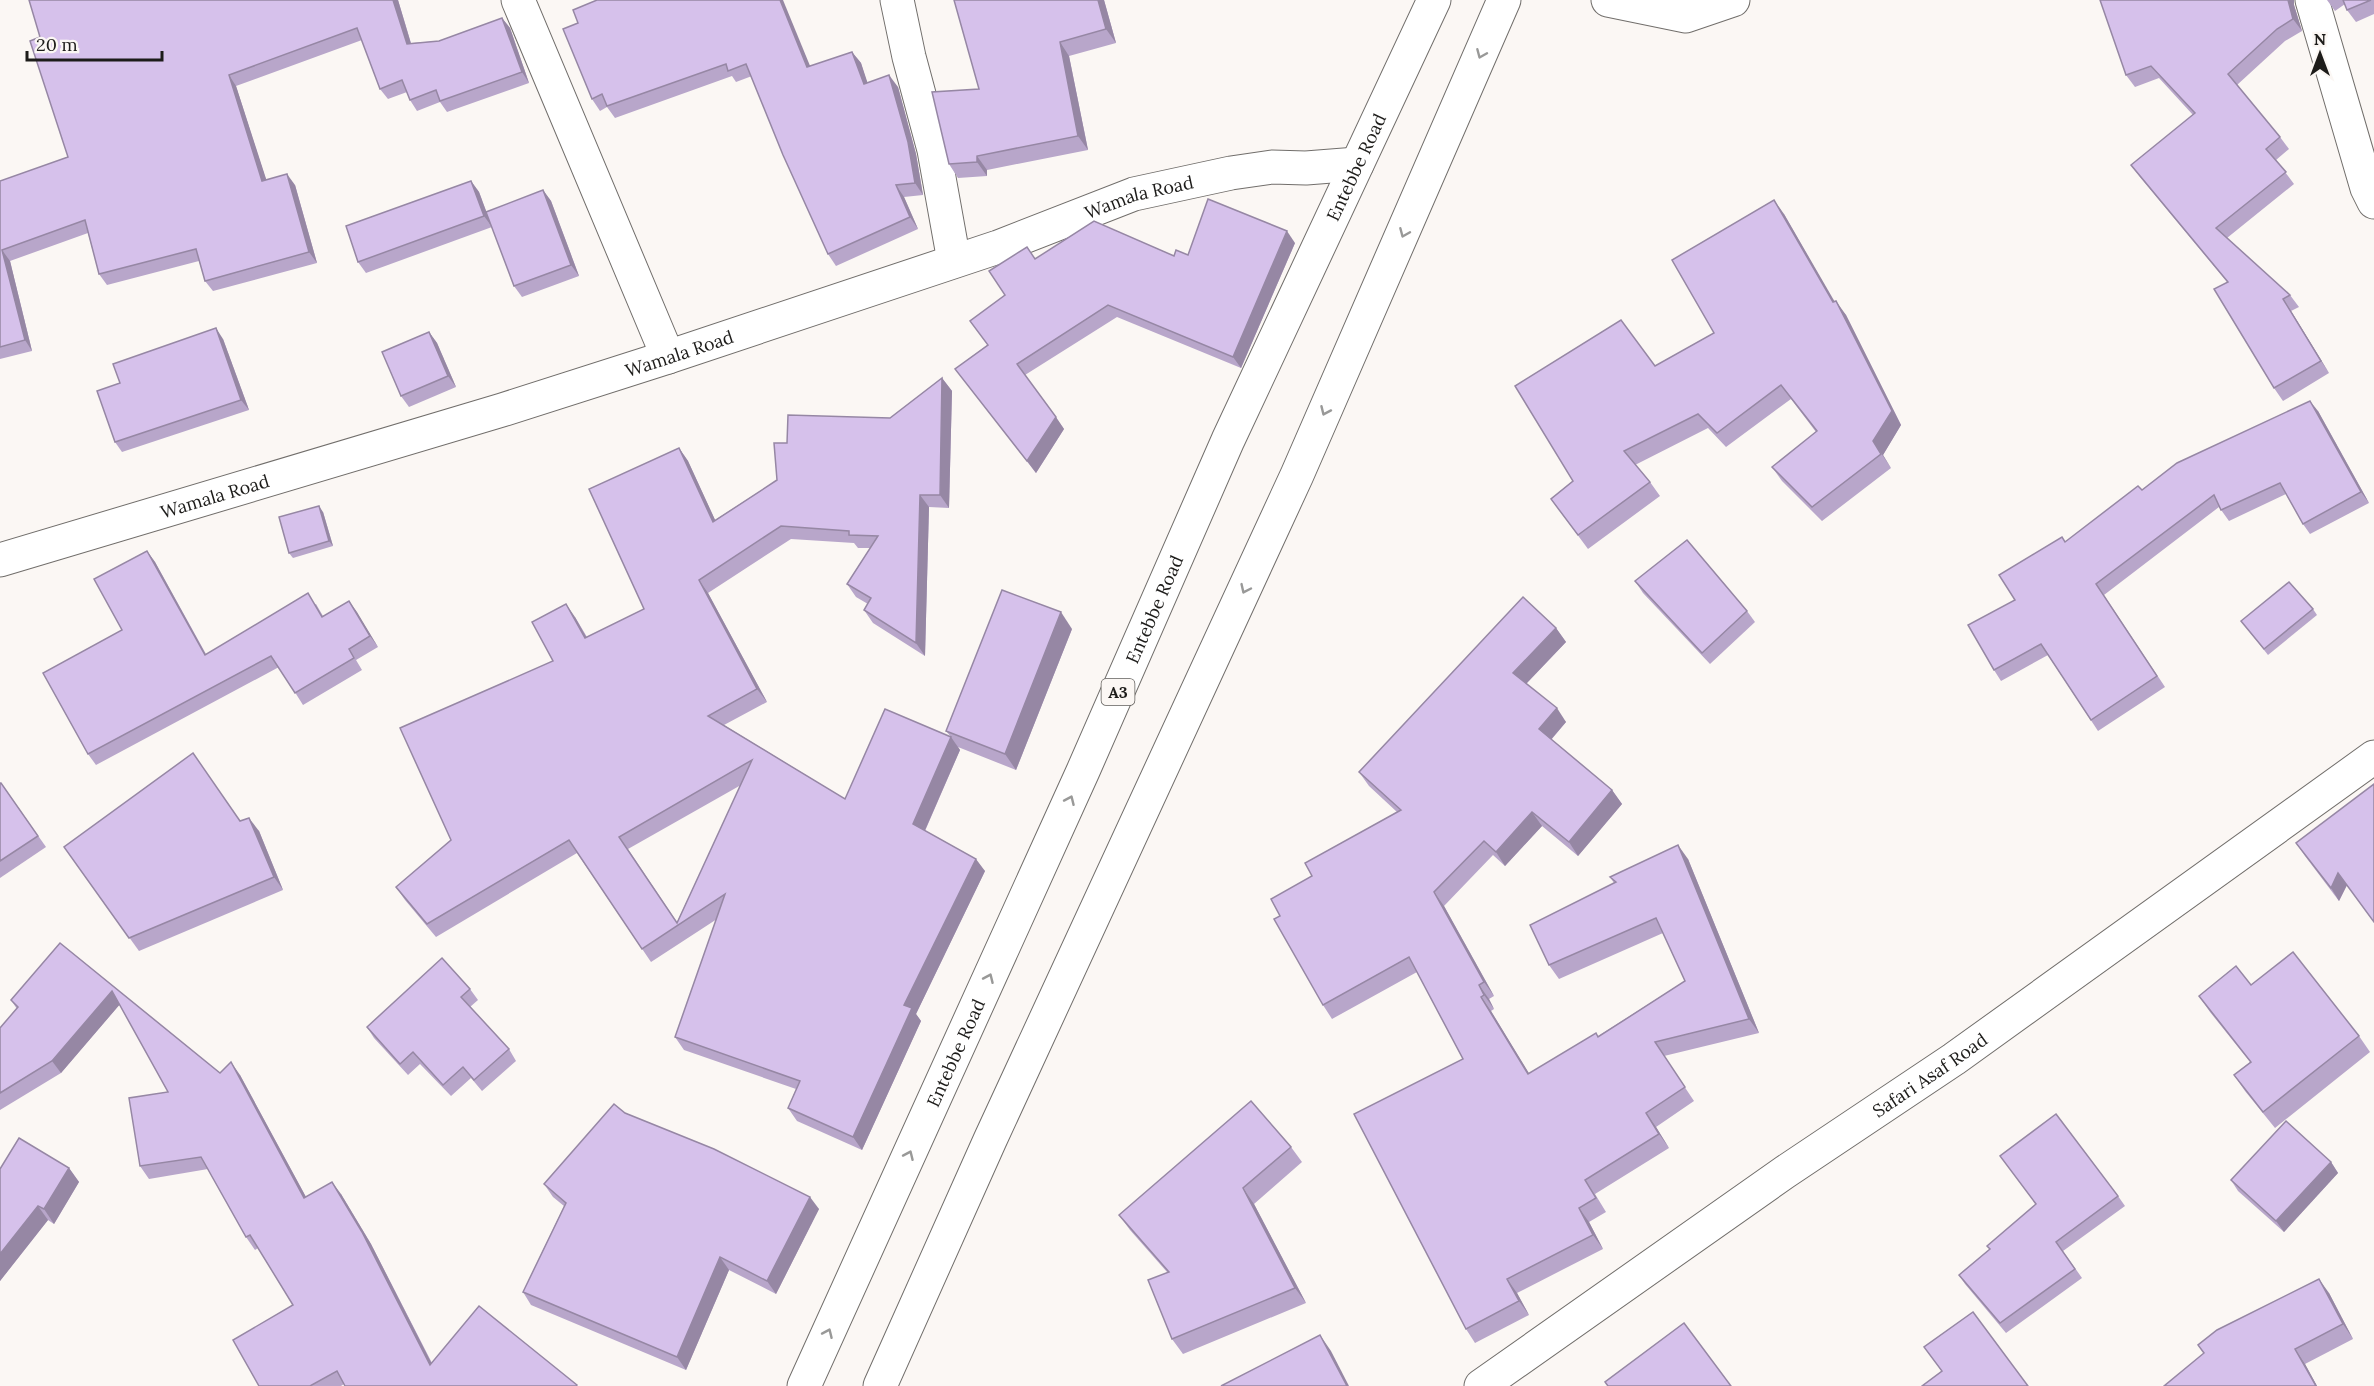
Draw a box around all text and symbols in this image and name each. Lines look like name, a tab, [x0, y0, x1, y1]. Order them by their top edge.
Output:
scale bar	[27, 24, 162, 62]
north arrow	[2290, 24, 2350, 84]
text: N	[2314, 29, 2326, 49]
text: 20 m	[36, 33, 78, 56]
one-way arrow	[1476, 47, 1488, 58]
street label: Entebbe Road	[1321, 110, 1391, 225]
street label: Wamala Road	[1081, 170, 1196, 224]
one-way arrow	[1399, 226, 1411, 237]
street label: Wamala Road	[622, 324, 736, 381]
one-way arrow	[1321, 405, 1333, 416]
street label: Wamala Road	[157, 469, 272, 523]
street label: Entebbe Road	[1120, 551, 1188, 667]
one-way arrow	[1240, 582, 1252, 593]
road number: A3	[1102, 679, 1134, 705]
one-way arrow	[1063, 795, 1075, 806]
one-way arrow	[982, 973, 994, 984]
street label: Entebbe Road	[921, 995, 990, 1110]
street label: Safari Asaf Road	[1868, 1027, 1992, 1122]
one-way arrow	[901, 1151, 913, 1162]
one-way arrow	[821, 1328, 833, 1339]

